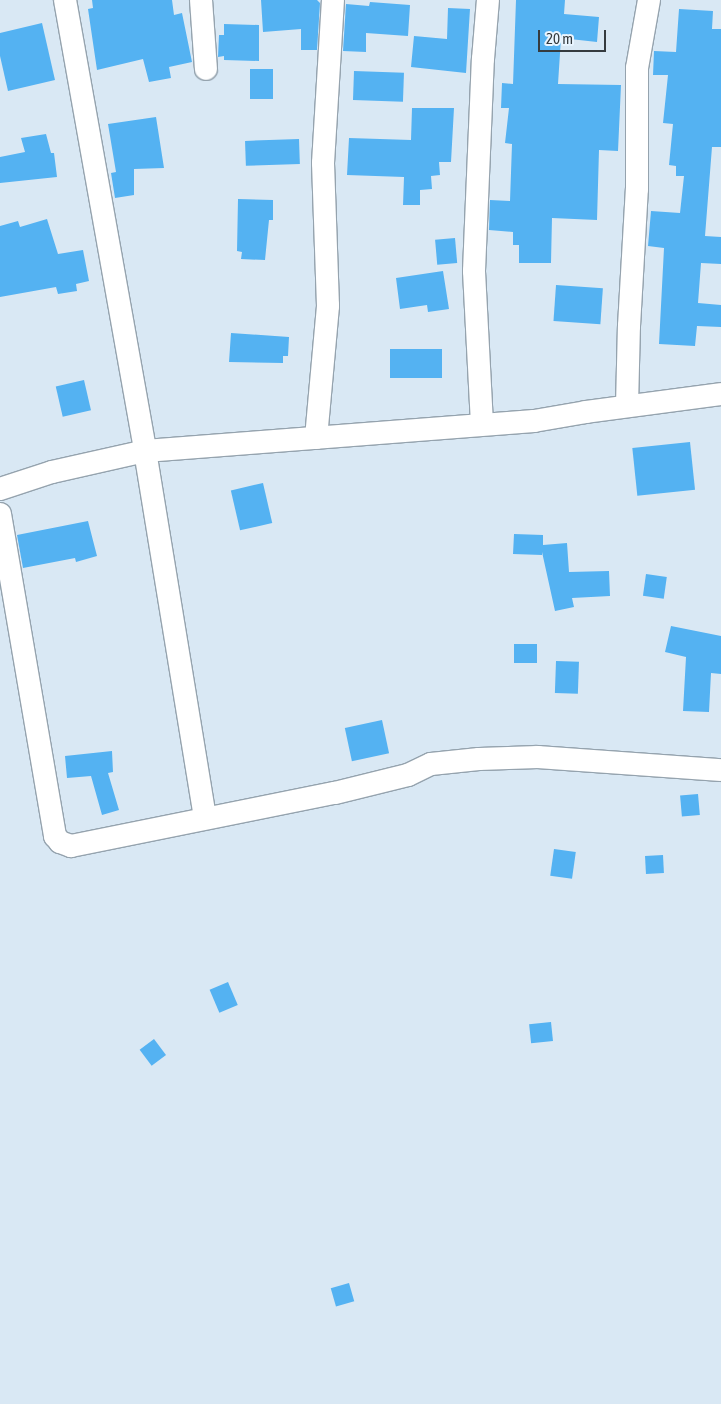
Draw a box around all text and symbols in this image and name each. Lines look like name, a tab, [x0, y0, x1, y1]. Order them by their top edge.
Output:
scale bar	[541, 20, 608, 52]
text: 20 m	[546, 30, 573, 47]

